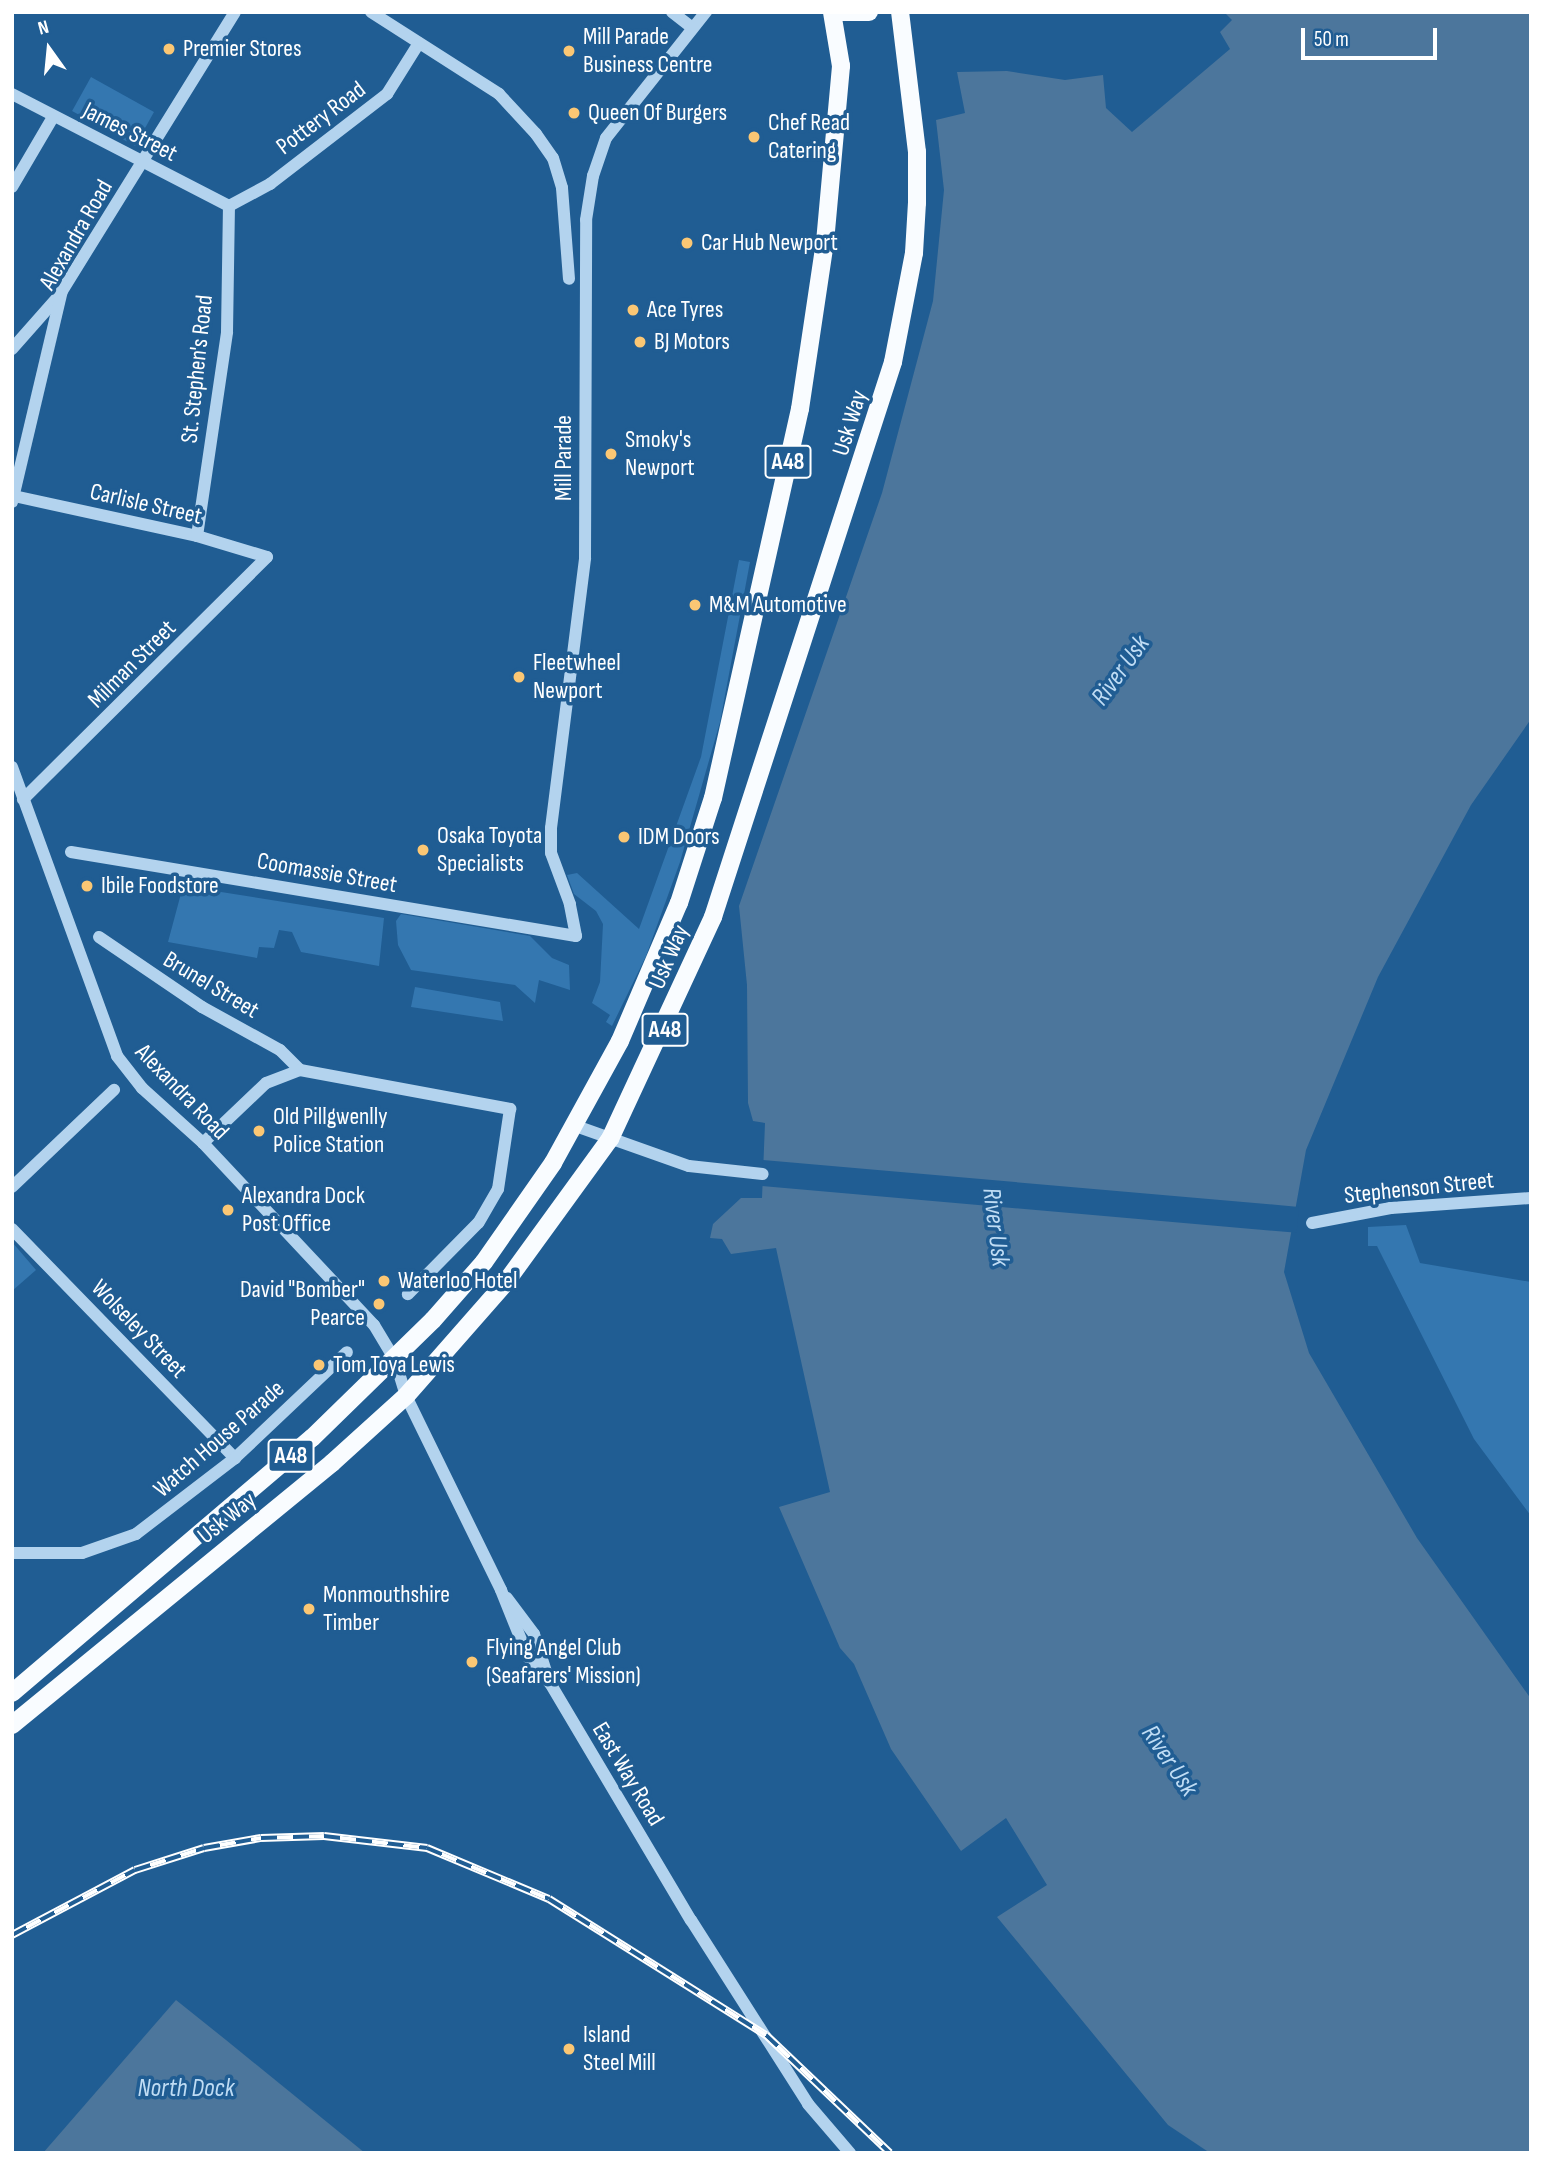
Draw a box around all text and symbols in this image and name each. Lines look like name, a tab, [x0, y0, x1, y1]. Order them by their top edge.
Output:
north arrow	[14, 14, 84, 84]
scale bar	[1305, 14, 1442, 58]
text: N	[36, 16, 51, 41]
place label: Mill Parade Business Centre	[583, 23, 712, 79]
text: 50 m	[1314, 27, 1349, 52]
place label: Premier Stores	[183, 35, 302, 63]
marker: Premier Stores	[161, 41, 177, 57]
marker: Mill Parade Business Centre	[561, 43, 577, 59]
street label: Pottery Road	[271, 75, 371, 161]
street label: James Street	[78, 96, 182, 168]
place label: Queen Of Burgers	[588, 99, 727, 127]
marker: Queen Of Burgers	[566, 105, 582, 121]
place label: Chef Read Catering	[768, 109, 850, 165]
marker: Chef Read Catering	[746, 129, 762, 145]
street label: Alexandra Road	[33, 175, 119, 295]
place label: Car Hub Newport	[701, 229, 838, 257]
marker: Car Hub Newport	[679, 235, 695, 251]
street label: St. Stephen's Road	[175, 294, 219, 444]
place label: Ace Tyres	[647, 296, 723, 324]
marker: Ace Tyres	[625, 302, 641, 318]
place label: BJ Motors	[654, 328, 730, 356]
marker: BJ Motors	[632, 334, 648, 350]
street label: Usk Way	[826, 387, 874, 459]
street label: Mill Parade	[550, 415, 578, 501]
place label: Smoky's Newport	[625, 426, 695, 482]
road number: A48	[764, 442, 812, 482]
marker: Smoky's Newport	[603, 446, 619, 462]
street label: Carlisle Street	[87, 477, 205, 531]
place label: M&M Automotive	[709, 591, 847, 619]
marker: M&M Automotive	[687, 597, 703, 613]
street label: Milman Street	[82, 614, 182, 714]
water label: River Usk	[1085, 630, 1157, 712]
place label: Fleetwheel Newport	[533, 649, 621, 705]
marker: Fleetwheel Newport	[511, 669, 527, 685]
place label: Osaka Toyota Specialists	[437, 822, 542, 878]
place label: IDM Doors	[638, 823, 720, 851]
marker: IDM Doors	[616, 829, 632, 845]
marker: Osaka Toyota Specialists	[415, 842, 431, 858]
street label: Coomassie Street	[255, 847, 399, 899]
place label: Ibile Foodstore	[101, 872, 219, 900]
marker: Ibile Foodstore	[79, 878, 95, 894]
street label: Usk Way	[643, 921, 695, 993]
street label: Brunel Street	[158, 945, 264, 1025]
road number: A48	[640, 1010, 690, 1050]
street label: Alexandra Road	[129, 1038, 235, 1146]
place label: Old Pillgwenlly Police Station	[273, 1103, 388, 1159]
marker: Old Pillgwenlly Police Station	[251, 1123, 267, 1139]
street label: Stephenson Street	[1343, 1166, 1495, 1210]
place label: Alexandra Dock Post Office	[242, 1182, 365, 1238]
water label: River Usk	[975, 1186, 1015, 1268]
marker: Alexandra Dock Post Office	[220, 1202, 236, 1218]
place label: Waterloo Hotel	[398, 1267, 517, 1295]
marker: Waterloo Hotel	[376, 1273, 392, 1289]
street label: Wolseley Street	[85, 1274, 193, 1384]
place label: David "Bomber" Pearce	[240, 1276, 365, 1332]
marker: David "Bomber" Pearce	[371, 1296, 387, 1312]
place label: Tom Toya Lewis	[333, 1351, 455, 1379]
marker: Tom Toya Lewis	[311, 1357, 327, 1373]
street label: Watch House Parade	[148, 1374, 290, 1504]
road number: A48	[266, 1436, 316, 1476]
street label: Usk Way	[192, 1486, 262, 1550]
place label: Monmouthshire Timber	[323, 1581, 450, 1637]
marker: Monmouthshire Timber	[301, 1601, 317, 1617]
place label: Flying Angel Club (Seafarers' Mission)	[486, 1634, 641, 1690]
marker: Flying Angel Club (Seafarers' Mission)	[464, 1654, 480, 1670]
street label: East Way Road	[586, 1717, 670, 1831]
water label: River Usk	[1134, 1720, 1204, 1802]
place label: Island Steel Mill	[583, 2021, 656, 2077]
marker: Island Steel Mill	[561, 2041, 577, 2057]
water label: North Dock	[138, 2073, 234, 2105]

